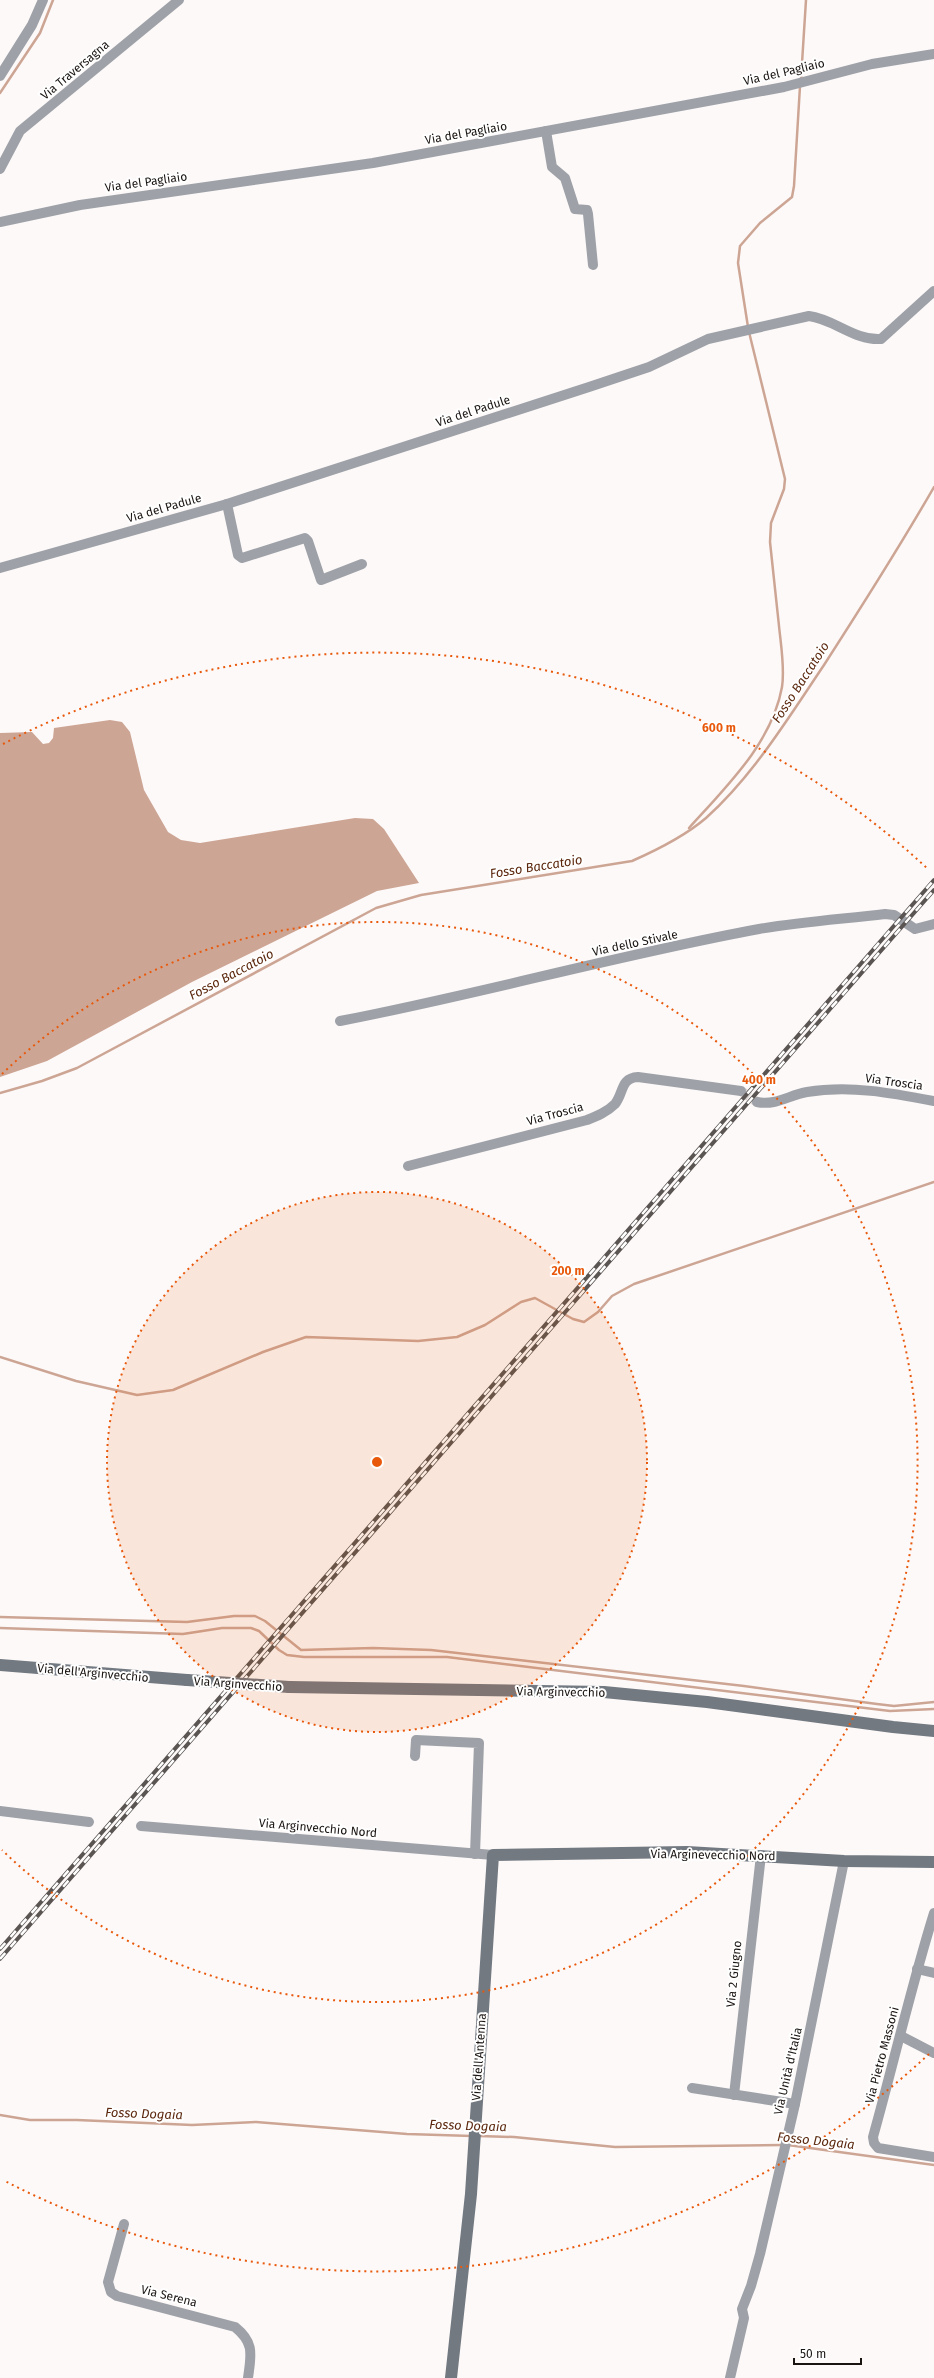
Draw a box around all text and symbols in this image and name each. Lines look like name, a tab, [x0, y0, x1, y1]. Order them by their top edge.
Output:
street label: Via Traversagna	[38, 37, 112, 103]
street label: Via del Pagliaio	[742, 56, 826, 88]
street label: Via del Pagliaio	[424, 119, 508, 147]
street label: Via del Pagliaio	[104, 169, 188, 195]
street label: Via del Padule	[434, 392, 512, 430]
street label: Via del Padule	[125, 491, 203, 525]
water label: Fosso Baccatoio	[769, 639, 832, 726]
text: 600 m	[702, 721, 736, 735]
water label: Fosso Baccatoio	[489, 852, 583, 881]
street label: Via dello Stivale	[591, 927, 679, 959]
water label: Fosso Baccatoio	[186, 946, 276, 1003]
street label: Via Troscia	[864, 1071, 924, 1093]
text: 400 m	[742, 1073, 776, 1087]
street label: Via Troscia	[525, 1100, 585, 1128]
text: 200 m	[551, 1264, 585, 1278]
centre of rings	[370, 1455, 384, 1469]
street label: Via dell'Arginvecchio	[37, 1661, 149, 1685]
street label: Via Arginvecchio	[193, 1674, 283, 1694]
street label: Via Arginvecchio	[517, 1684, 605, 1700]
street label: Via Arginvecchio Nord	[258, 1816, 378, 1840]
street label: Via Arginevecchio Nord	[650, 1847, 776, 1863]
street label: Via 2 Giugno	[724, 1940, 744, 2008]
street label: Via Pietro Massoni	[862, 2005, 902, 2105]
street label: Via dell'Antenna	[469, 2013, 489, 2101]
street label: Via Unità d'Italia	[771, 2026, 805, 2116]
water label: Fosso Dogaia	[105, 2105, 183, 2122]
water label: Fosso Dogaia	[429, 2117, 507, 2134]
water label: Fosso Dogaia	[776, 2129, 855, 2152]
street label: Via Serena	[140, 2282, 198, 2310]
scale bar	[794, 2340, 861, 2366]
text: 50 m	[800, 2347, 826, 2361]

